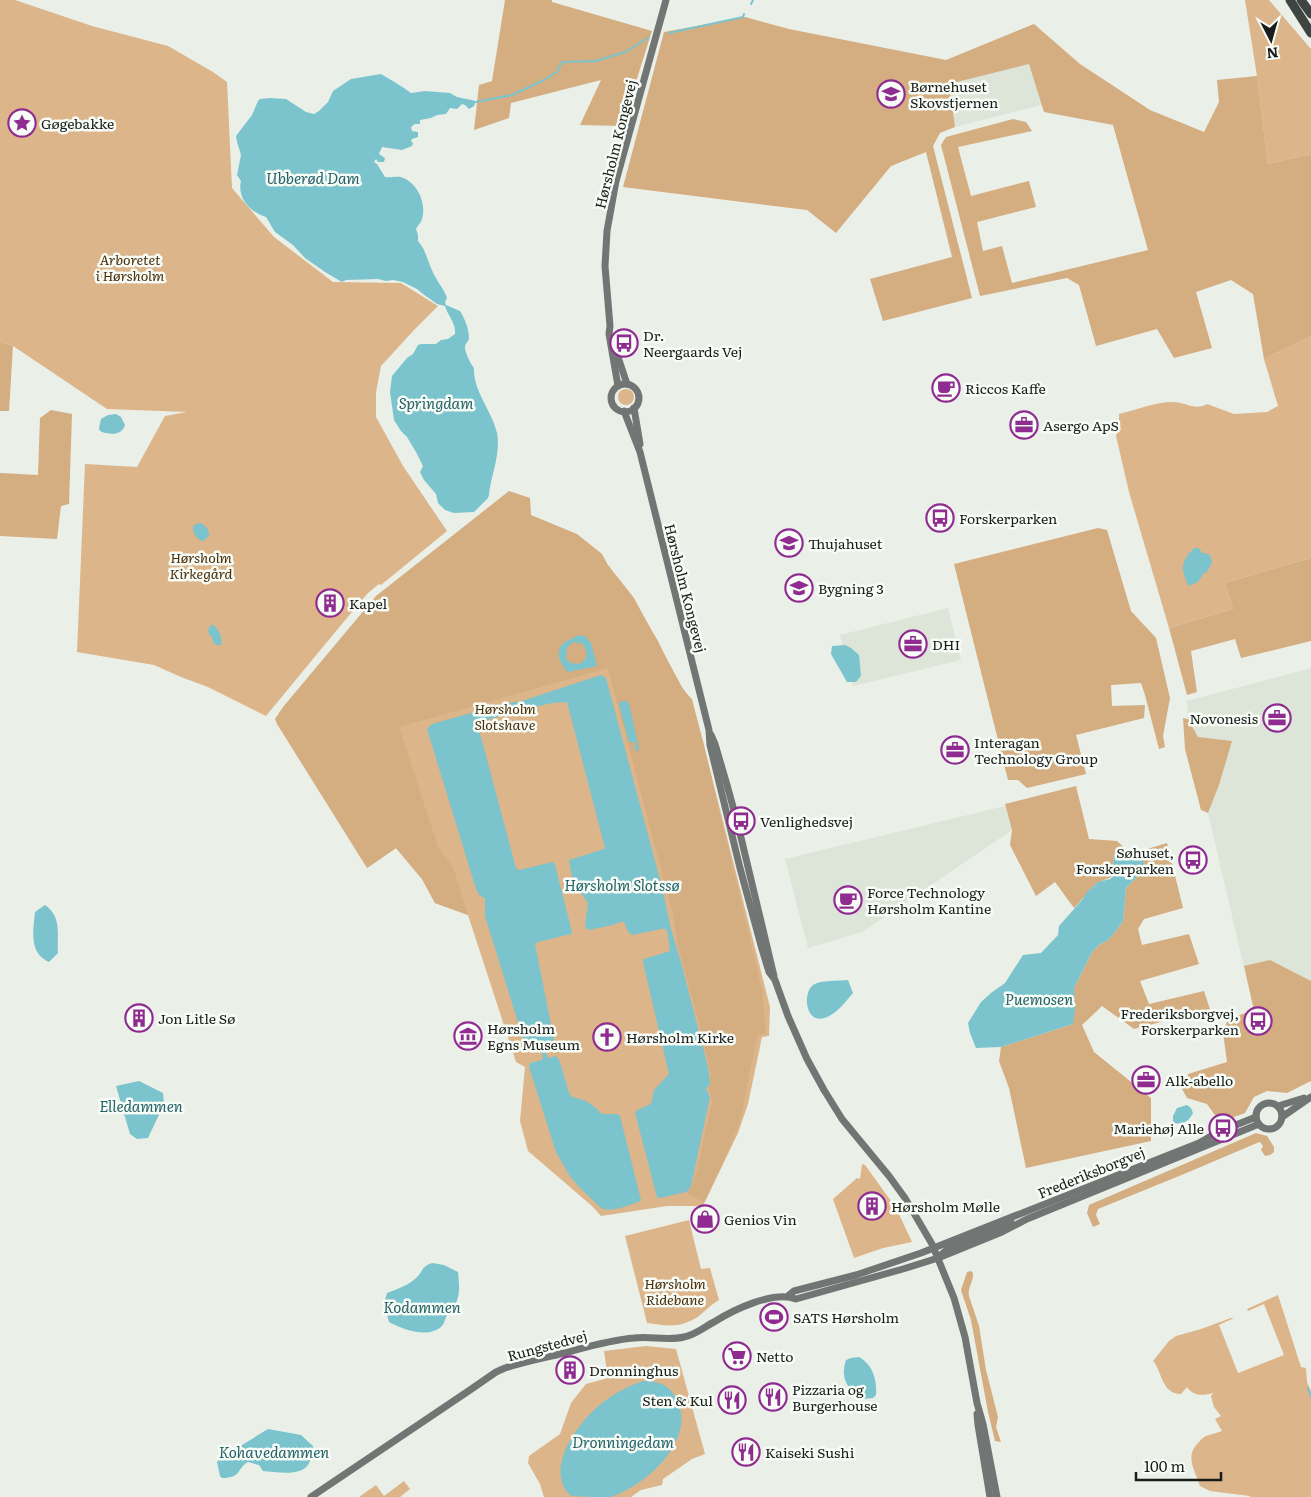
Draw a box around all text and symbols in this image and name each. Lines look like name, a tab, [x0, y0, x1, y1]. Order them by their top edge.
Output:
north arrow	[1246, 15, 1296, 65]
text: N	[1265, 43, 1279, 65]
place label: Børnehuset Skovstjernen	[910, 76, 998, 112]
street label: Hørsholm Kongevej	[589, 77, 641, 211]
school or university icon: Børnehuset Skovstjernen	[876, 79, 906, 109]
place icon: Gøgebakke	[7, 108, 37, 138]
place label: Gøgebakke	[41, 113, 114, 133]
water label: Ubberød Dam	[266, 166, 360, 189]
park label: Arboretet i Hørsholm	[96, 249, 165, 285]
place label: Dr. Neergaards Vej	[643, 325, 742, 361]
bus stop icon: Dr. Neergaards Vej	[609, 328, 639, 358]
cafe icon: Riccos Kaffe	[931, 373, 961, 403]
place label: Riccos Kaffe	[965, 378, 1046, 398]
water label: Springdam	[399, 391, 473, 414]
office icon: Asergo ApS	[1009, 410, 1039, 440]
place label: Asergo ApS	[1043, 415, 1119, 435]
bus stop icon: Forskerparken	[925, 503, 955, 533]
place label: Forskerparken	[959, 508, 1057, 528]
street label: Hørsholm Kongevej	[660, 521, 712, 655]
school or university icon: Thujahuset	[774, 528, 804, 558]
place label: Thujahuset	[808, 533, 883, 553]
park label: Hørsholm Kirkegård	[170, 547, 233, 583]
school or university icon: Bygning 3	[784, 573, 814, 603]
place label: Bygning 3	[818, 578, 884, 598]
building icon: Kapel	[315, 588, 345, 618]
place label: Kapel	[349, 593, 387, 613]
office icon: DHI	[898, 629, 928, 659]
place label: DHI	[932, 634, 960, 654]
park label: Hørsholm Slotshave	[474, 698, 537, 734]
office icon: Novonesis	[1262, 703, 1292, 733]
place label: Novonesis	[1189, 708, 1258, 728]
place label: Interagan Technology Group	[974, 732, 1098, 768]
office icon: Interagan Technology Group	[940, 735, 970, 765]
bus stop icon: Venlighedsvej	[726, 806, 756, 836]
place label: Venlighedsvej	[760, 811, 853, 831]
place label: Søhuset, Forskerparken	[1076, 842, 1174, 878]
bus stop icon: Søhuset, Forskerparken	[1178, 845, 1208, 875]
water label: Hørsholm Slotssø	[564, 873, 680, 896]
place label: Force Technology Hørsholm Kantine	[867, 882, 991, 918]
cafe icon: Force Technology Hørsholm Kantine	[833, 885, 863, 915]
water label: Puemosen	[1005, 987, 1073, 1010]
building icon: Jon Litle Sø	[124, 1003, 154, 1033]
place label: Frederiksborgvej, Forskerparken	[1120, 1003, 1239, 1039]
bus stop icon: Frederiksborgvej, Forskerparken	[1243, 1006, 1273, 1036]
place label: Jon Litle Sø	[158, 1008, 235, 1028]
place label: Hørsholm Egns Museum	[487, 1018, 581, 1054]
museum icon: Hørsholm Egns Museum	[453, 1021, 483, 1051]
church icon: Hørsholm Kirke	[592, 1022, 622, 1052]
place label: Hørsholm Kirke	[626, 1027, 734, 1047]
office icon: Alk-abello	[1131, 1065, 1161, 1095]
place label: Alk-abello	[1165, 1070, 1233, 1090]
water label: Elledammen	[99, 1094, 183, 1117]
bus stop icon: Mariehøj Alle	[1208, 1113, 1238, 1143]
place label: Mariehøj Alle	[1113, 1118, 1204, 1138]
street label: Frederiksborgvej	[1034, 1141, 1148, 1203]
building icon: Hørsholm Mølle	[857, 1191, 887, 1221]
place label: Hørsholm Mølle	[891, 1196, 1000, 1216]
shop icon: Genios Vin	[690, 1204, 720, 1234]
place label: Genios Vin	[724, 1209, 797, 1229]
park label: Hørsholm Ridebane	[644, 1273, 707, 1309]
water label: Kodammen	[383, 1295, 461, 1318]
sports icon: SATS Hørsholm	[759, 1302, 789, 1332]
place label: SATS Hørsholm	[793, 1307, 900, 1327]
street label: Rungstedvej	[505, 1325, 589, 1365]
supermarket icon: Netto	[722, 1341, 752, 1371]
place label: Netto	[756, 1346, 794, 1366]
building icon: Dronninghus	[555, 1355, 585, 1385]
place label: Dronninghus	[589, 1360, 678, 1380]
place label: Pizzaria og Burgerhouse	[792, 1379, 878, 1415]
restaurant icon: Pizzaria og Burgerhouse	[758, 1382, 788, 1412]
restaurant icon: Sten & Kul	[717, 1385, 747, 1415]
place label: Sten & Kul	[642, 1390, 713, 1410]
water label: Dronningedam	[572, 1430, 674, 1453]
restaurant icon: Kaiseki Sushi	[731, 1437, 761, 1467]
water label: Kohavedammen	[219, 1440, 329, 1463]
place label: Kaiseki Sushi	[765, 1442, 855, 1462]
scale bar	[1136, 1450, 1221, 1482]
text: 100 m	[1144, 1454, 1185, 1477]

